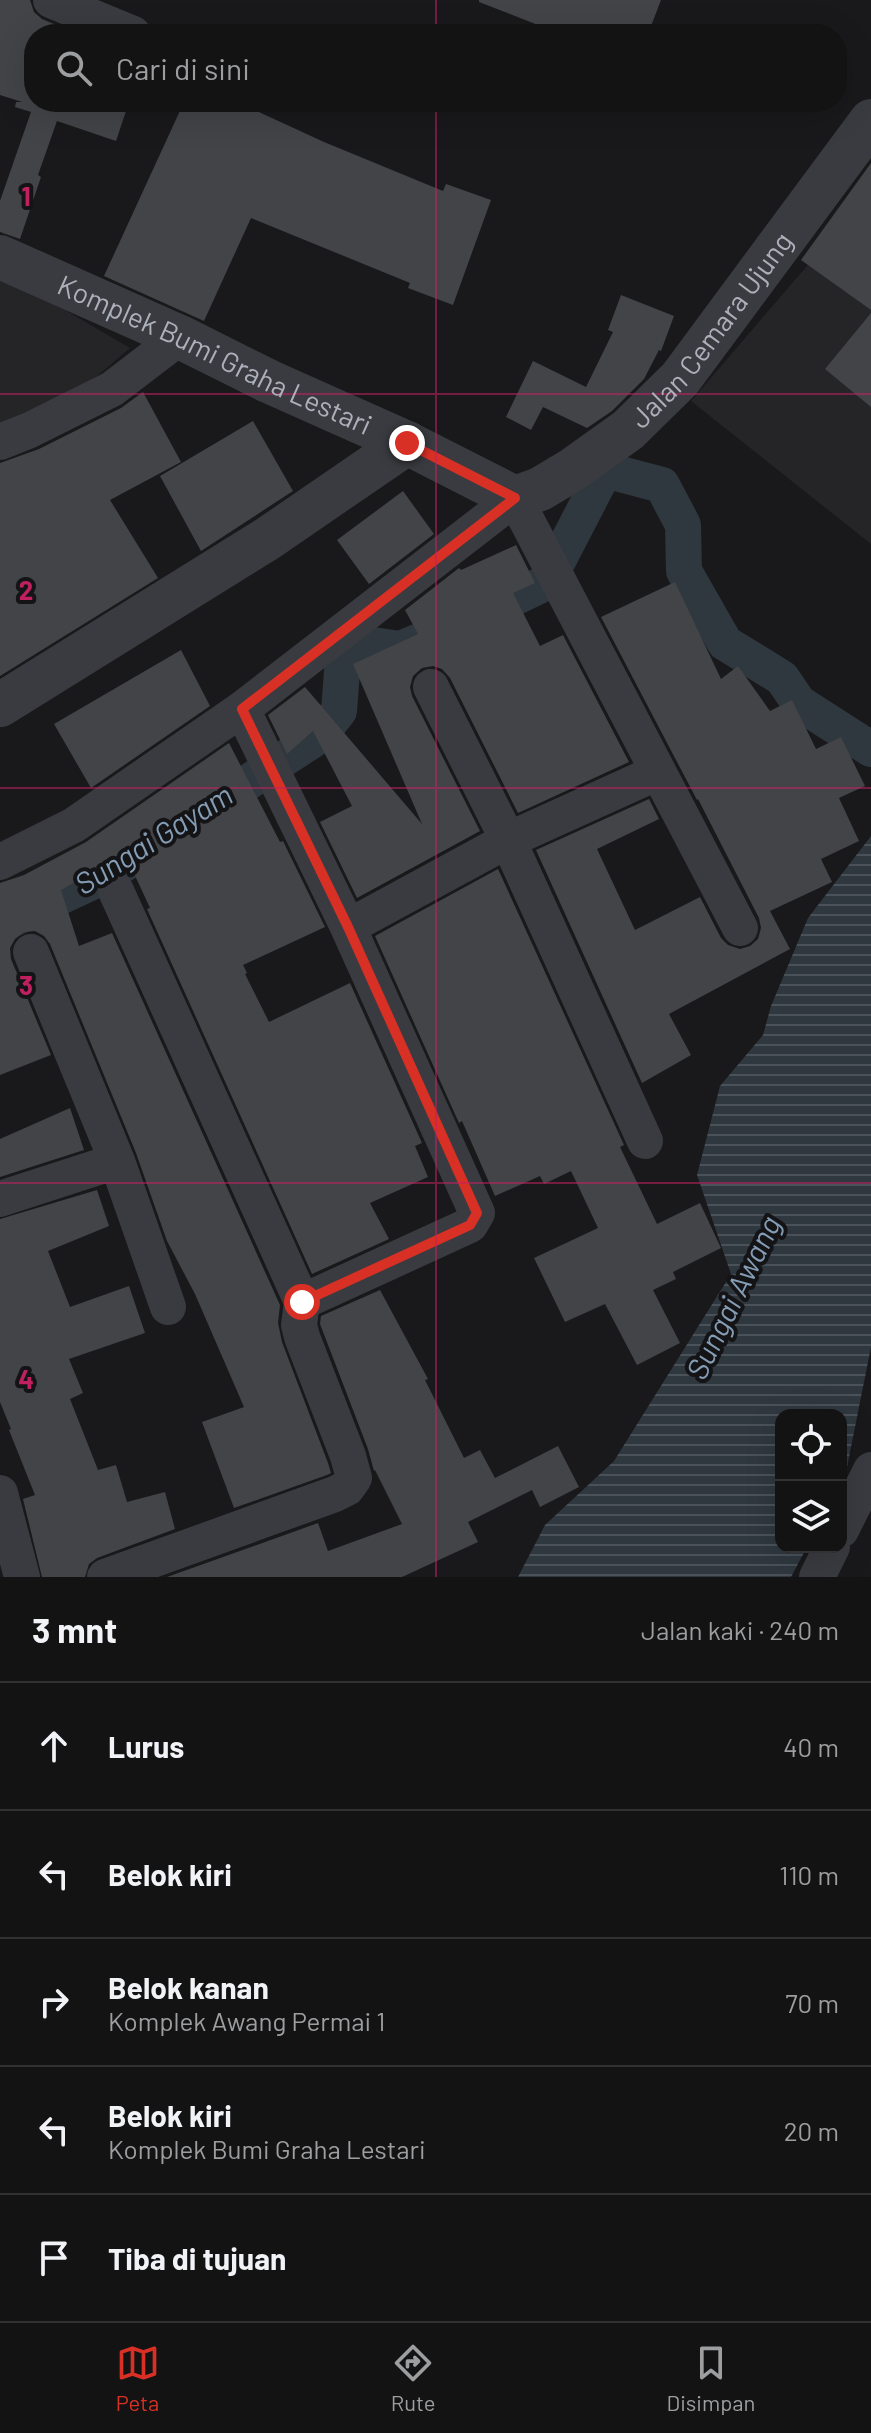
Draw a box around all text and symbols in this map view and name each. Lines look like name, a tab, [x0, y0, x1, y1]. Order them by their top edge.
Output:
search box	[24, 24, 847, 112]
icon: search	[52, 46, 96, 90]
text: Cari di sini	[116, 50, 250, 86]
text: 1	[21, 180, 31, 211]
street label: Jalan Cemara Ujung	[622, 225, 799, 435]
street label: Komplek Bumi Graha Lestari	[53, 267, 377, 441]
route end	[389, 425, 425, 461]
text: 2	[19, 574, 33, 605]
water label: Sungai Gayam	[67, 776, 238, 901]
text: 3	[19, 969, 33, 1000]
water label: Sungai Awang	[677, 1210, 787, 1385]
route start	[284, 1284, 320, 1320]
text: 4	[18, 1363, 34, 1394]
map controls	[775, 1409, 847, 1553]
button: locate	[775, 1409, 847, 1481]
button: layers	[775, 1481, 847, 1553]
text: 3 mnt	[32, 1609, 117, 1650]
text: Jalan kaki · 240 m	[641, 1614, 839, 1645]
icon: ahead	[32, 1724, 76, 1768]
text: Lurus	[108, 1728, 184, 1764]
text: 40 m	[783, 1731, 839, 1762]
icon: left	[32, 1852, 76, 1896]
text: Belok kiri	[108, 1856, 232, 1892]
text: 110 m	[779, 1859, 839, 1890]
text: Belok kanan	[108, 1969, 269, 2005]
icon: right	[32, 1980, 76, 2024]
text: 70 m	[785, 1987, 839, 2018]
text: Komplek Awang Permai 1	[108, 2005, 385, 2036]
text: Belok kiri	[108, 2097, 232, 2133]
icon: left	[32, 2108, 76, 2152]
text: 20 m	[784, 2115, 839, 2146]
text: Komplek Bumi Graha Lestari	[108, 2133, 426, 2164]
icon: arrive	[32, 2236, 76, 2280]
text: Tiba di tujuan	[108, 2240, 286, 2276]
tab: Peta	[116, 2341, 160, 2415]
tab: Rute	[391, 2341, 435, 2415]
tab: Disimpan	[667, 2341, 755, 2415]

